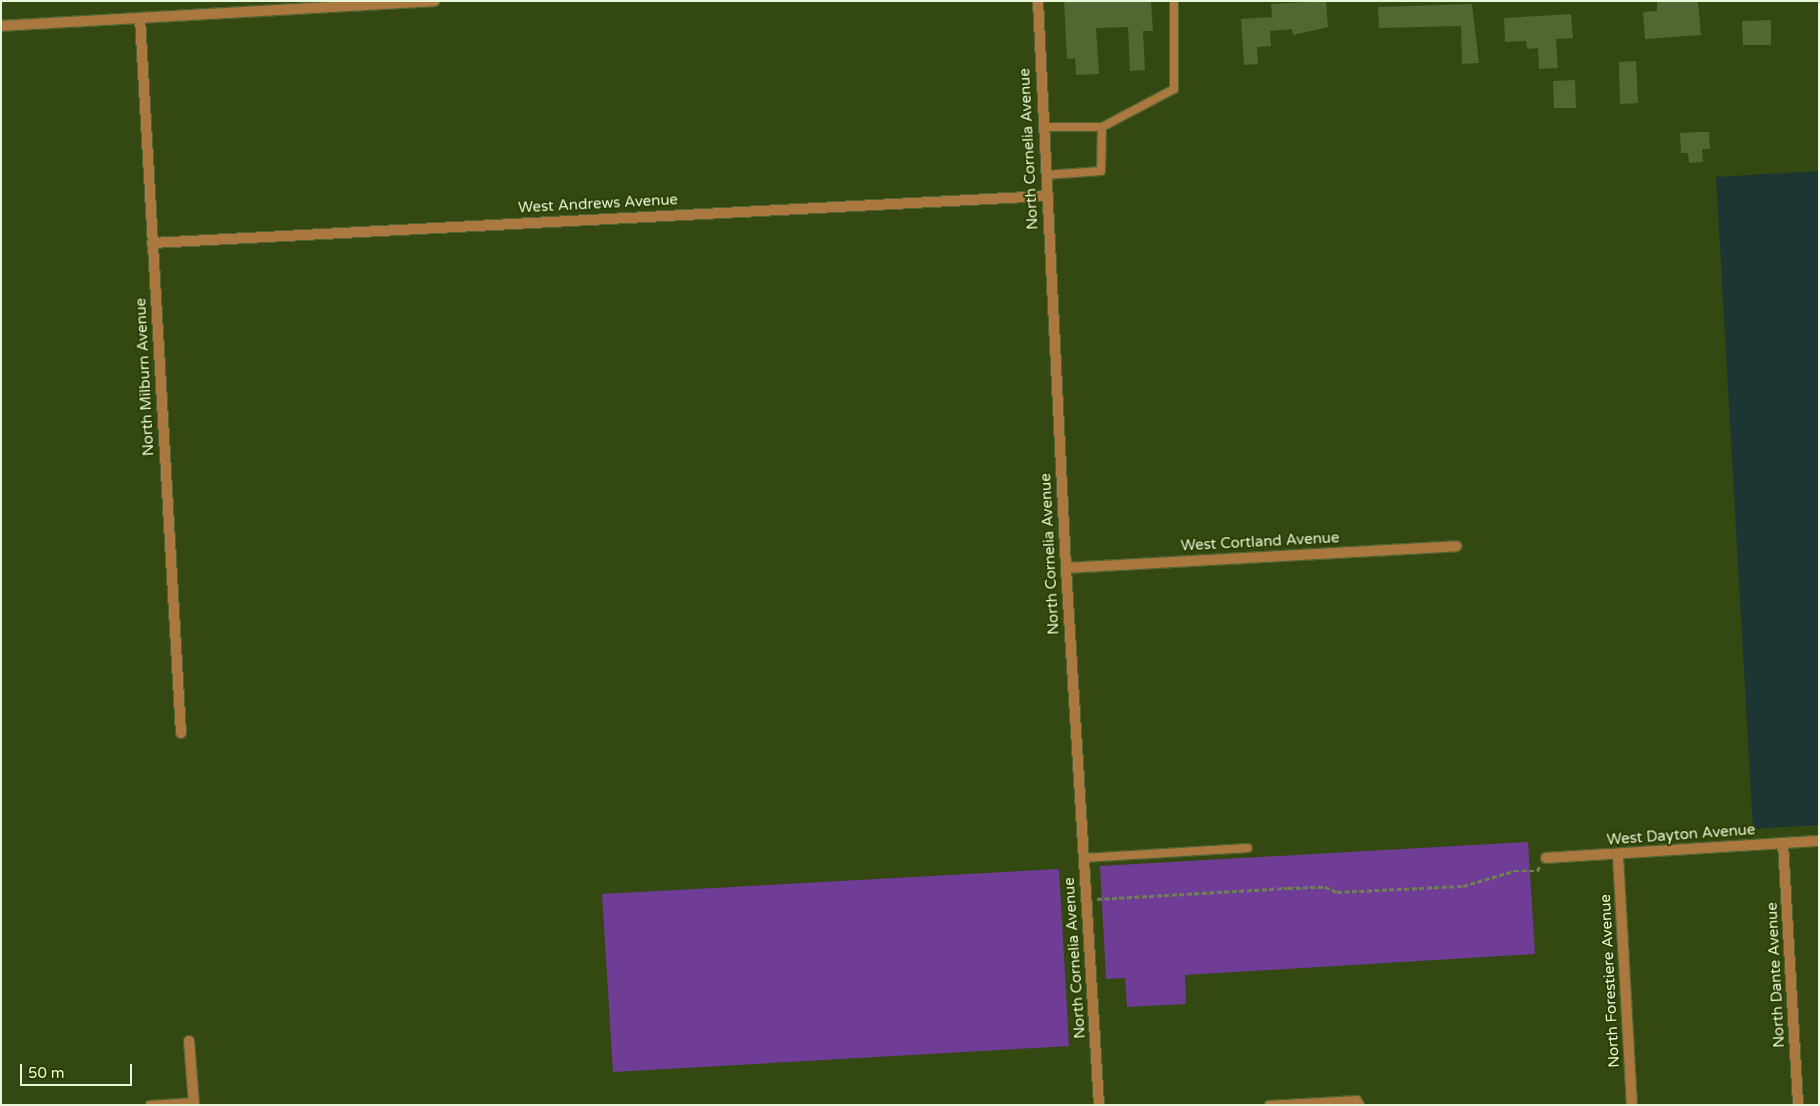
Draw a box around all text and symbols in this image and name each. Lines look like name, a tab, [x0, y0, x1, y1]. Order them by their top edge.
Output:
street label: North Cornelia Avenue	[1016, 68, 1042, 230]
street label: West Andrews Avenue	[518, 191, 678, 217]
street label: North Milburn Avenue	[132, 297, 158, 457]
street label: North Cornelia Avenue	[1037, 473, 1063, 635]
street label: West Cortland Avenue	[1180, 529, 1340, 555]
street label: West Dayton Avenue	[1606, 821, 1756, 849]
street label: North Cornelia Avenue	[1060, 877, 1090, 1039]
street label: North Forestiere Avenue	[1596, 894, 1624, 1068]
street label: North Dante Avenue	[1763, 902, 1789, 1048]
scale bar	[22, 1054, 135, 1086]
text: 50 m	[28, 1064, 65, 1082]

